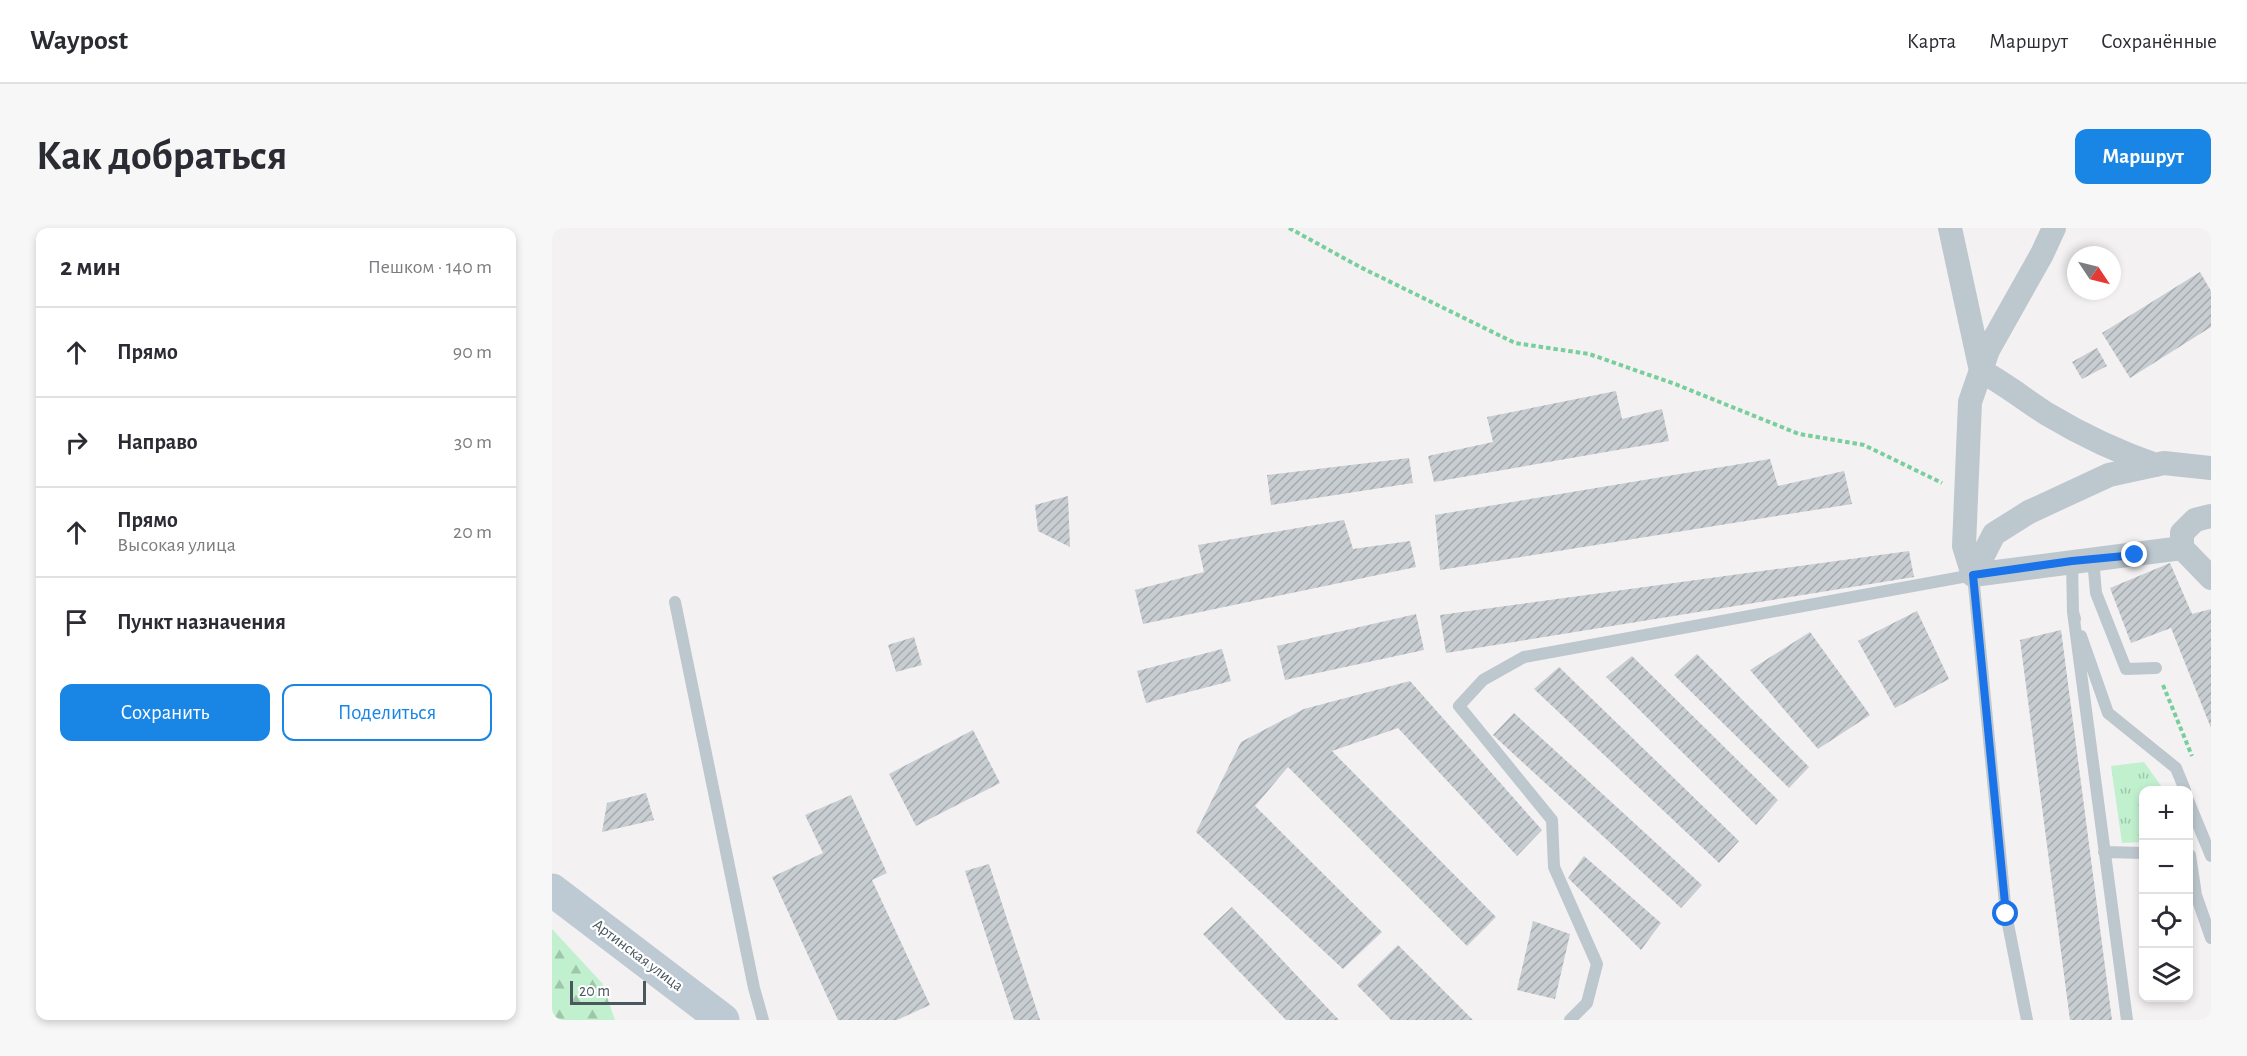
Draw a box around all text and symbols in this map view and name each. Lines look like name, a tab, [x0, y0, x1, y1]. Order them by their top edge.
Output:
text: Waypost	[30, 27, 128, 55]
text: Карта	[1907, 31, 1956, 52]
text: Маршрут	[1989, 31, 2068, 52]
text: Сохранённые	[2101, 31, 2217, 52]
button: Маршрут	[2075, 129, 2211, 184]
text: Как добраться	[36, 135, 287, 177]
north arrow	[2067, 246, 2121, 300]
text: 2 мин	[60, 254, 121, 280]
text: Пешком · 140 m	[368, 257, 492, 277]
icon: ahead	[60, 336, 93, 369]
text: Прямо	[117, 341, 178, 363]
text: 90 m	[453, 342, 492, 362]
icon: right	[60, 426, 93, 459]
text: Направо	[117, 431, 198, 453]
text: 30 m	[454, 432, 492, 452]
text: Прямо	[117, 509, 178, 531]
icon: ahead	[60, 516, 93, 549]
text: 20 m	[453, 522, 492, 542]
text: Высокая улица	[117, 535, 236, 555]
route end	[2121, 541, 2147, 567]
icon: arrive	[60, 606, 93, 639]
text: Пункт назначения	[117, 611, 286, 633]
button: Сохранить	[60, 684, 270, 741]
button: Поделиться	[282, 684, 492, 741]
map controls	[2139, 786, 2193, 1002]
button: +	[2139, 786, 2193, 840]
button: −	[2139, 840, 2193, 894]
button: locate	[2139, 894, 2193, 948]
route start	[1992, 900, 2018, 926]
street label: Артинская улица	[589, 916, 686, 995]
button: layers	[2139, 948, 2193, 1002]
scale bar	[570, 978, 646, 1006]
text: 20 m	[579, 983, 610, 999]

